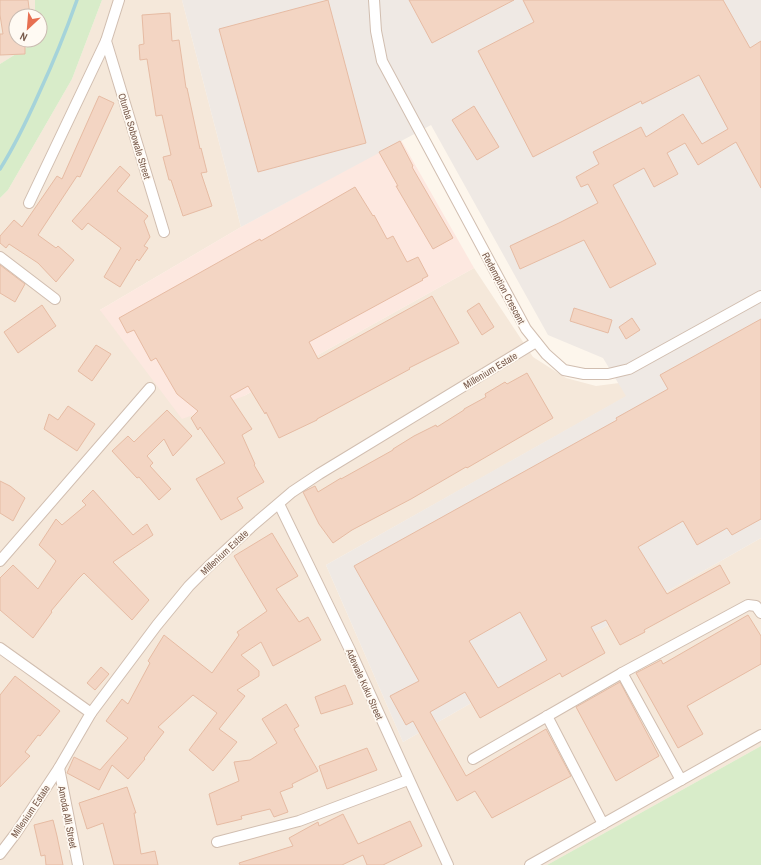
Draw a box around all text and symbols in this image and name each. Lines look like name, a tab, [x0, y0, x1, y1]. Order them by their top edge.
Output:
north arrow	[8, 8, 48, 48]
text: N	[18, 29, 30, 45]
street label: Otunba Sobowale Street	[115, 92, 154, 181]
street label: Redemption Crescent	[479, 250, 528, 327]
street label: Millenium Estate	[461, 349, 520, 392]
street label: Millenium Estate	[198, 526, 251, 578]
street label: Adewale Kuku Street	[343, 646, 386, 722]
street label: Millenium Estate	[8, 782, 53, 840]
street label: Amoda Alli Street	[55, 784, 80, 850]

